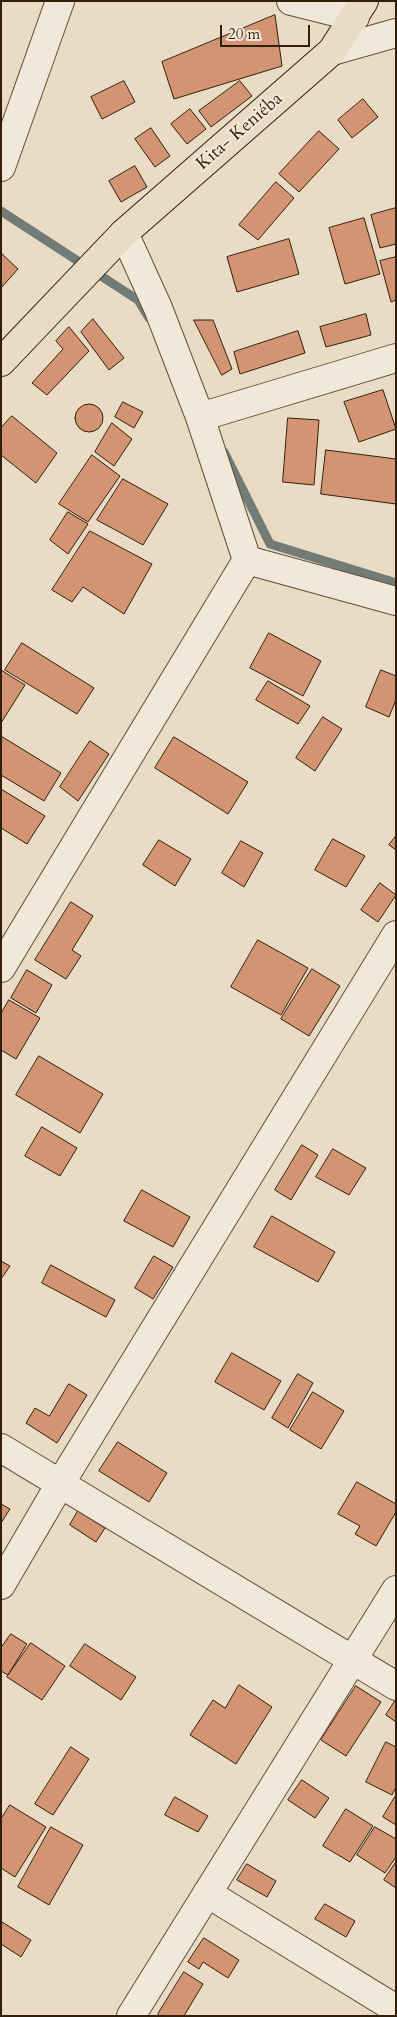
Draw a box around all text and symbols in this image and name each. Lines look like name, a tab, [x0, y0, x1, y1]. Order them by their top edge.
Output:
scale bar	[222, 15, 312, 47]
text: 20 m	[228, 24, 260, 44]
street label: Kita- Keniéba	[192, 89, 288, 175]

